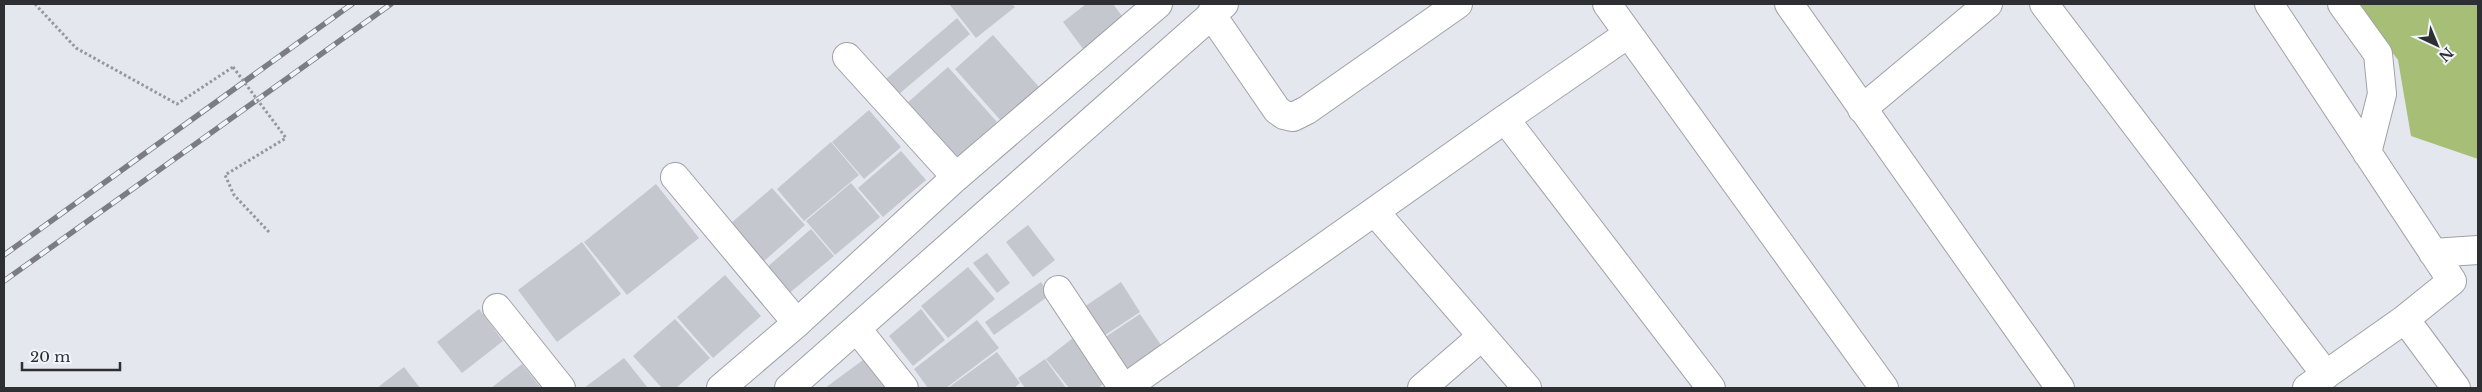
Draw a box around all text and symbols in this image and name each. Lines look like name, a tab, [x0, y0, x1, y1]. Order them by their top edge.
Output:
north arrow	[2412, 20, 2462, 70]
text: N	[2435, 43, 2457, 65]
scale bar	[22, 340, 120, 372]
text: 20 m	[30, 347, 70, 366]

